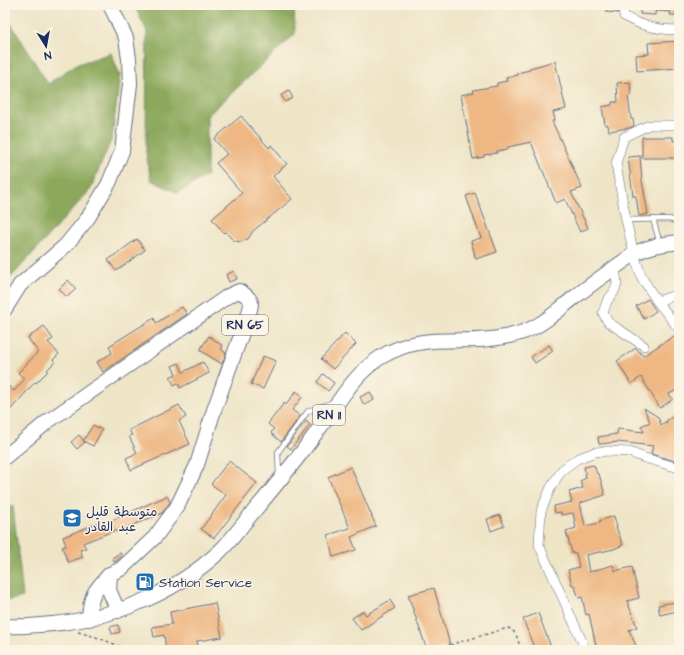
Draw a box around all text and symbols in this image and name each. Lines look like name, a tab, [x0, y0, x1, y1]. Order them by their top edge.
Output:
north arrow	[26, 26, 66, 66]
text: N	[43, 47, 53, 63]
road number: RN 65	[222, 315, 268, 335]
road number: RN 11	[313, 405, 345, 425]
place label: متوسطة قليل عبد القادر	[85, 503, 157, 536]
school or university icon: متوسطة قليل عبد القادر	[61, 507, 83, 529]
fuel station icon: Station Service	[134, 571, 156, 593]
place label: Station Service	[159, 574, 252, 592]

